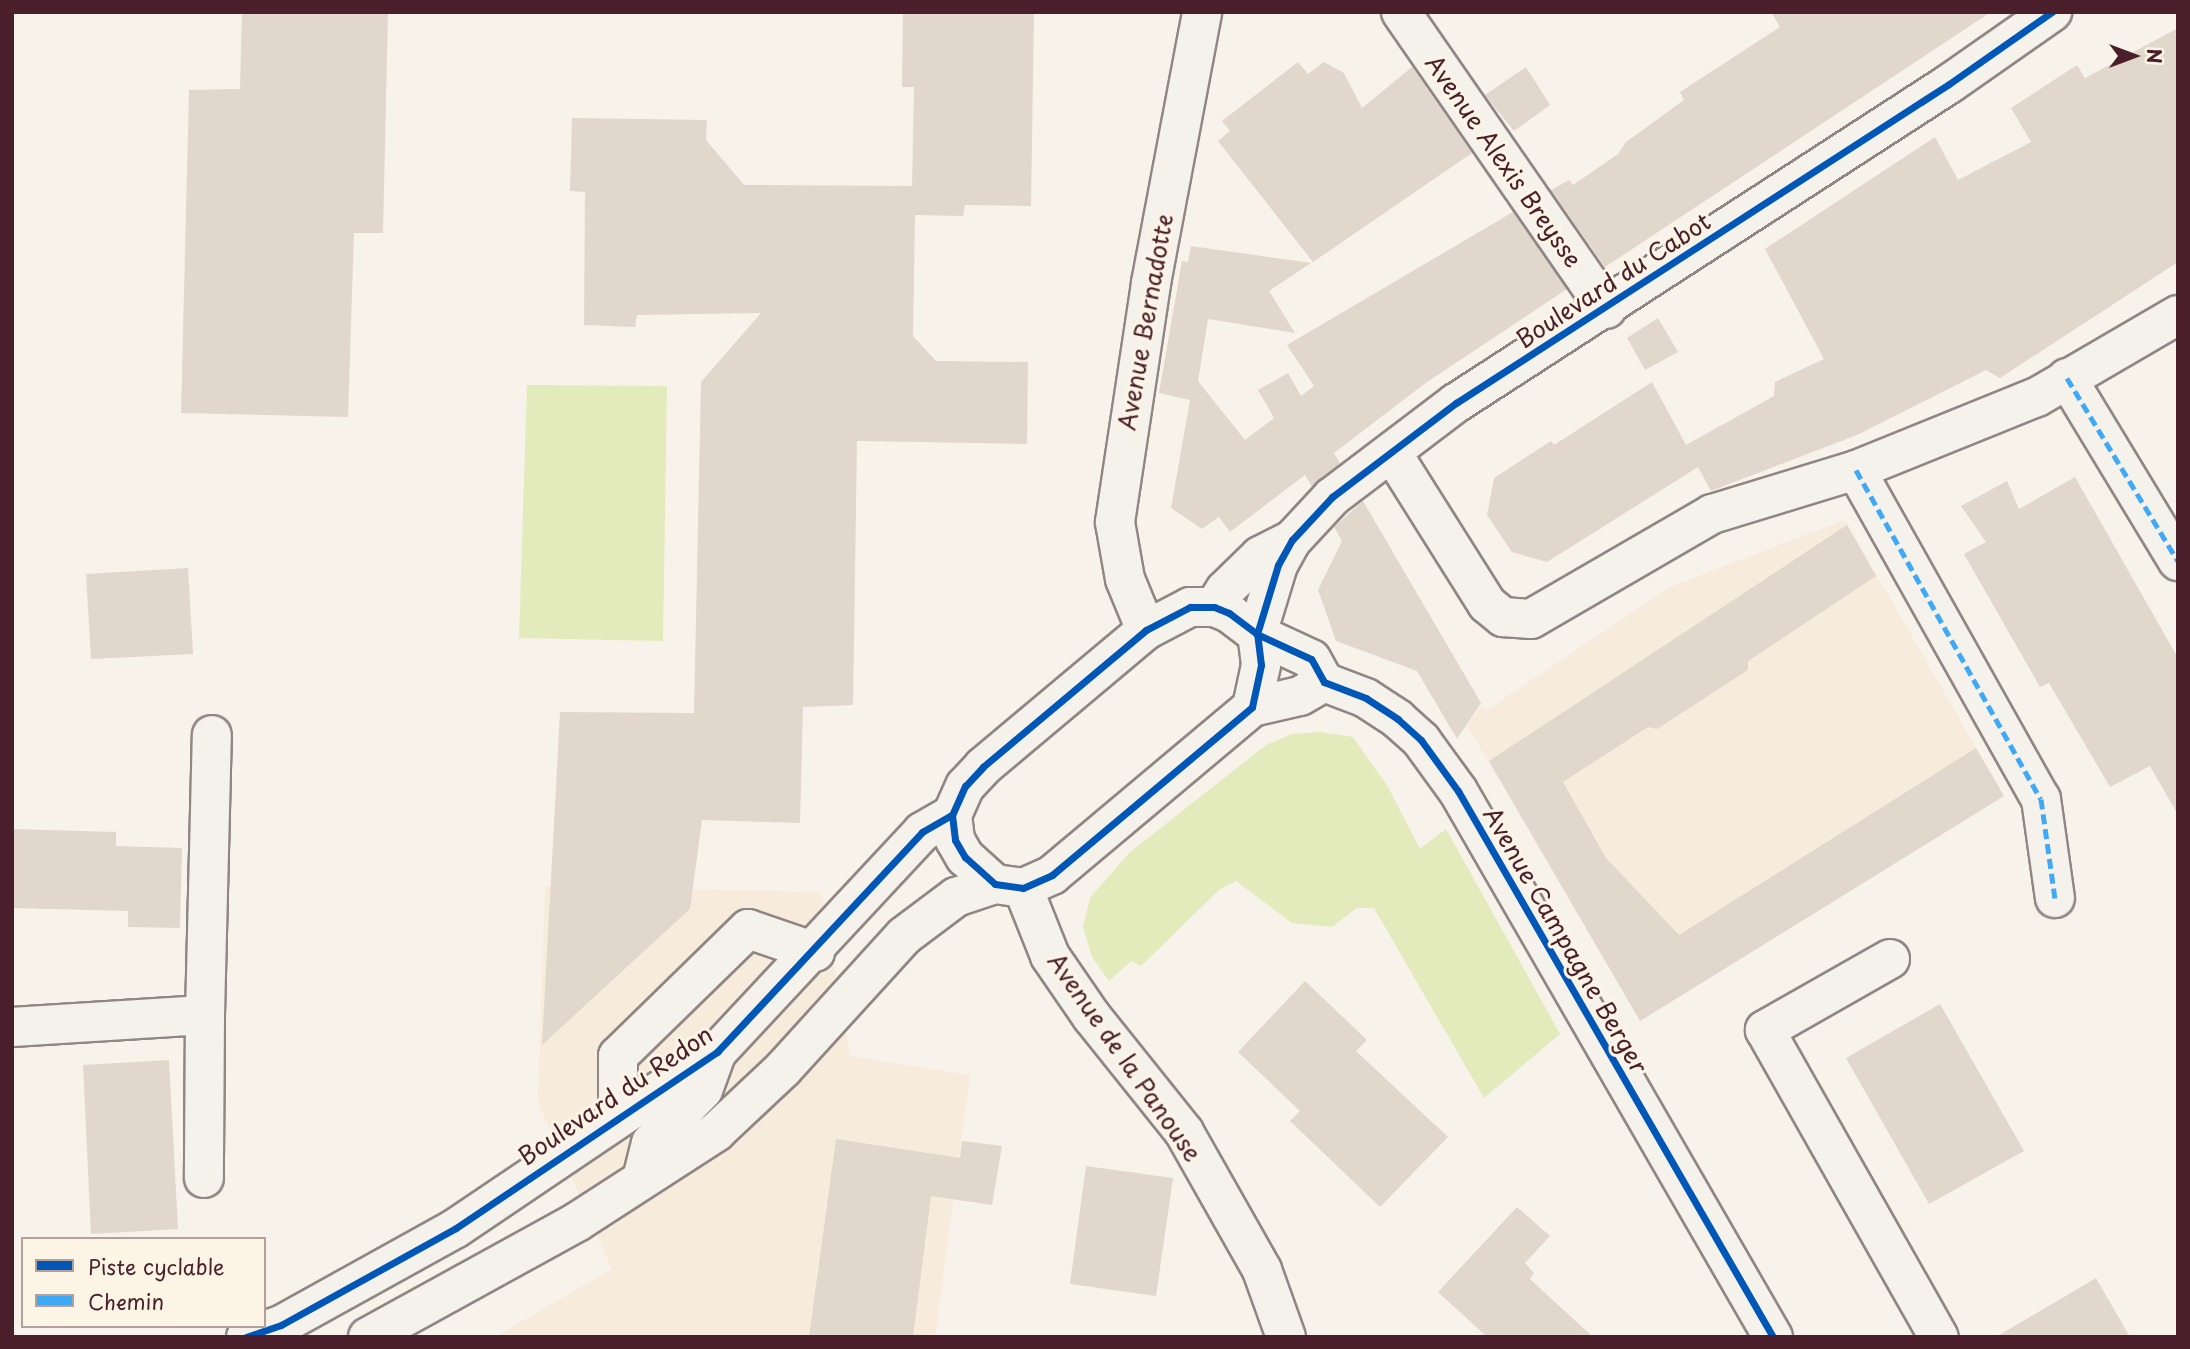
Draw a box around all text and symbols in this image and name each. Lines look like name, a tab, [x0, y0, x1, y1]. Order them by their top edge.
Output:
north arrow	[2099, 21, 2169, 91]
text: N	[2141, 48, 2169, 64]
street label: Avenue Alexis Breysse	[1420, 49, 1588, 273]
street label: Boulevard du Cabot	[1510, 206, 1716, 354]
street label: Avenue Bernadotte	[1112, 211, 1178, 433]
street label: Avenue Campagne Berger	[1478, 802, 1654, 1078]
street label: Avenue de la Panouse	[1042, 947, 1208, 1167]
street label: Boulevard du Redon	[512, 1019, 718, 1171]
legend	[21, 1237, 266, 1328]
text: Piste cyclable	[88, 1250, 224, 1282]
text: Chemin	[88, 1285, 164, 1317]

